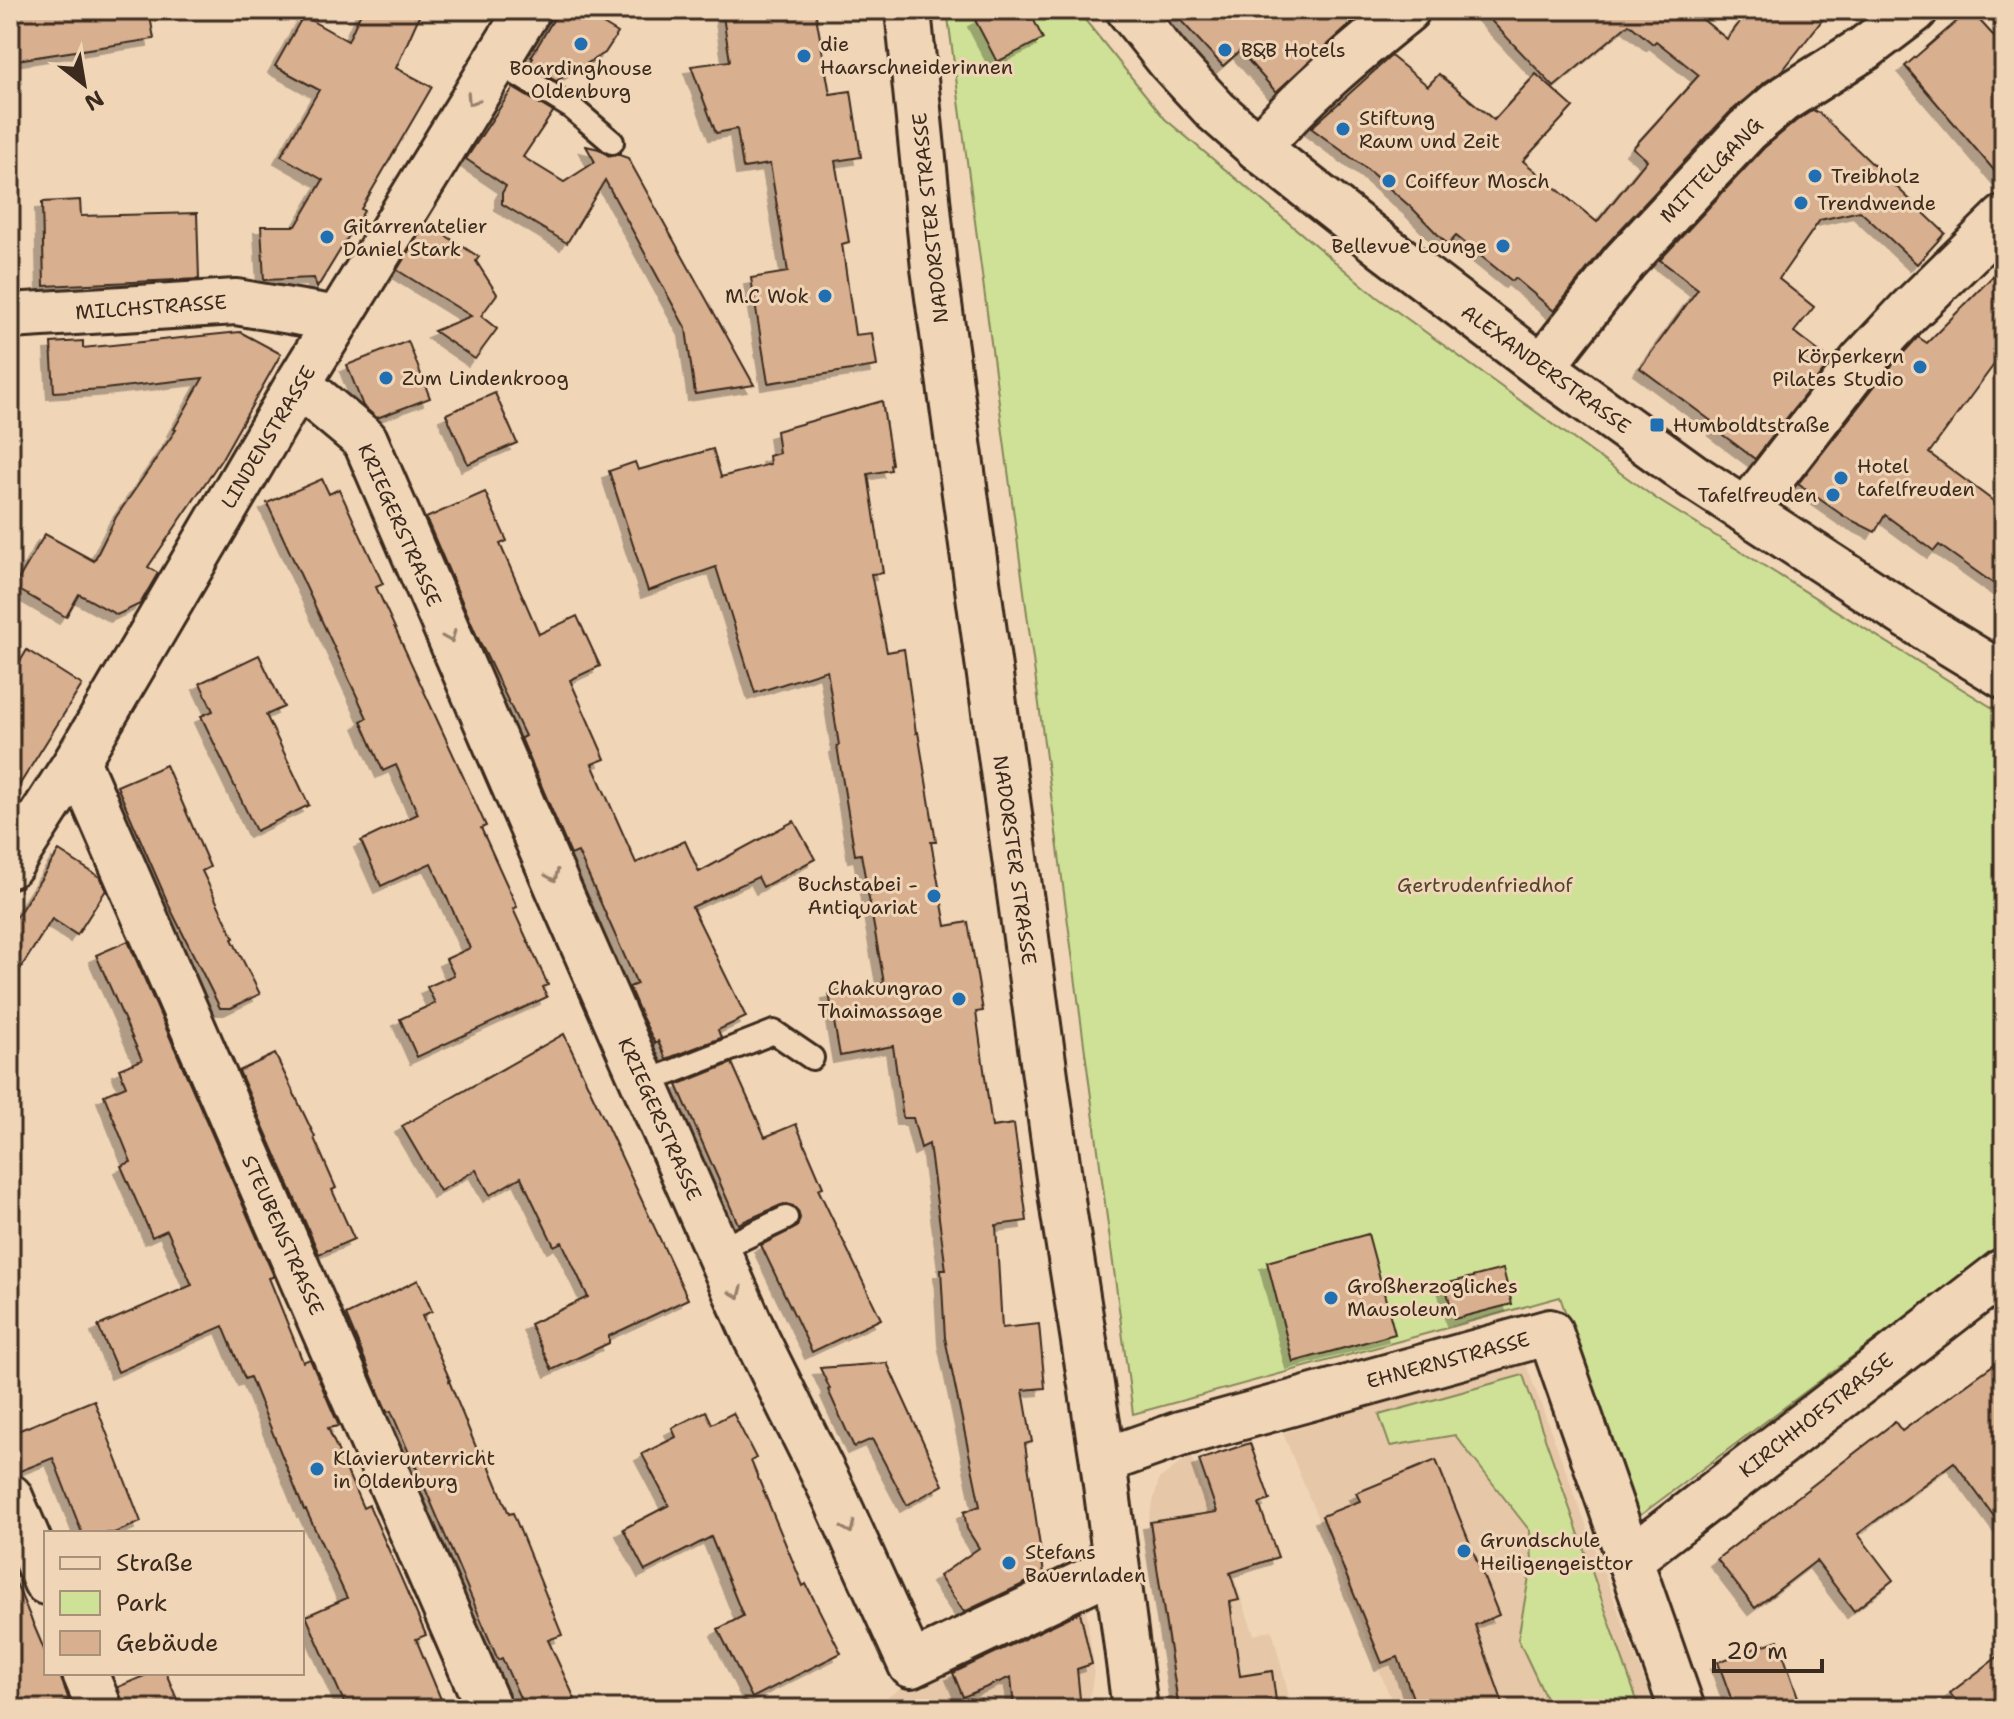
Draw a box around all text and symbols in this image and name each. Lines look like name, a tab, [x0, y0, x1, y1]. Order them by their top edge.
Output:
place label: die Haarschneiderinnen	[820, 31, 1013, 80]
marker: Boardinghouse Oldenburg	[572, 35, 590, 53]
place label: B&B Hotels	[1241, 37, 1346, 63]
marker: B&B Hotels	[1216, 41, 1234, 59]
north arrow	[44, 44, 124, 124]
marker: die Haarschneiderinnen	[795, 47, 813, 65]
place label: Boardinghouse Oldenburg	[509, 55, 653, 104]
text: N	[79, 84, 109, 118]
one-way arrow	[467, 91, 482, 106]
place label: Stiftung Raum und Zeit	[1359, 105, 1500, 154]
street label: NADORSTER STRASSE	[906, 111, 954, 325]
street label: MITTELGANG	[1654, 112, 1768, 228]
marker: Stiftung Raum und Zeit	[1334, 120, 1352, 138]
place label: Treibholz	[1831, 163, 1920, 189]
marker: Treibholz	[1806, 167, 1824, 185]
place label: Coiffeur Mosch	[1405, 168, 1550, 194]
marker: Coiffeur Mosch	[1380, 172, 1398, 190]
place label: Trendwende	[1817, 190, 1936, 216]
marker: Trendwende	[1792, 194, 1810, 212]
place label: Gitarrenatelier Daniel Stark	[343, 213, 488, 262]
marker: Gitarrenatelier Daniel Stark	[318, 228, 336, 246]
place label: Bellevue Lounge	[1331, 233, 1487, 259]
marker: Bellevue Lounge	[1494, 237, 1512, 255]
place label: M.C Wok	[725, 283, 809, 309]
marker: M.C Wok	[816, 287, 834, 305]
street label: MILCHSTRASSE	[74, 289, 228, 325]
street label: ALEXANDERSTRASSE	[1456, 299, 1636, 439]
place label: Körperkern Pilates Studio	[1772, 343, 1904, 392]
marker: Körperkern Pilates Studio	[1911, 358, 1929, 376]
street label: LINDENSTRASSE	[215, 361, 321, 513]
place label: Zum Lindenkroog	[402, 365, 569, 391]
marker: Zum Lindenkroog	[377, 369, 395, 387]
place label: Humboldtstraße	[1673, 412, 1830, 438]
marker: Humboldtstraße	[1648, 416, 1666, 434]
street label: KRIEGERSTRASSE	[352, 439, 448, 611]
place label: Hotel tafelfreuden	[1857, 453, 1975, 502]
marker: Hotel tafelfreuden	[1832, 469, 1850, 487]
place label: Tafelfreuden	[1697, 482, 1817, 508]
marker: Tafelfreuden	[1824, 486, 1842, 504]
one-way arrow	[441, 629, 457, 643]
street label: NADORSTER STRASSE	[987, 753, 1043, 967]
one-way arrow	[543, 868, 559, 882]
place label: Buchstabei - Antiquariat	[798, 871, 918, 920]
park label: Gertrudenfriedhof	[1397, 872, 1574, 898]
marker: Buchstabei - Antiquariat	[925, 887, 943, 905]
place label: Chakungrao Thaimassage	[817, 975, 943, 1024]
marker: Chakungrao Thaimassage	[950, 990, 968, 1008]
street label: KRIEGERSTRASSE	[612, 1033, 708, 1205]
street label: STEUBENSTRASSE	[236, 1151, 330, 1319]
place label: Großherzogliches Mausoleum	[1347, 1273, 1518, 1322]
one-way arrow	[727, 1285, 743, 1299]
marker: Großherzogliches Mausoleum	[1322, 1289, 1340, 1307]
street label: EHNERNSTRASSE	[1363, 1326, 1533, 1394]
street label: KIRCHHOFSTRASSE	[1734, 1347, 1898, 1483]
place label: Klavierunterricht in Oldenburg	[333, 1445, 495, 1494]
marker: Klavierunterricht in Oldenburg	[308, 1460, 326, 1478]
one-way arrow	[840, 1519, 856, 1534]
place label: Grundschule Heiligengeisttor	[1480, 1527, 1633, 1576]
legend	[44, 1531, 304, 1675]
place label: Stefans Bauernladen	[1025, 1539, 1146, 1588]
marker: Grundschule Heiligengeisttor	[1455, 1542, 1473, 1560]
text: Straße	[116, 1547, 193, 1579]
marker: Stefans Bauernladen	[1000, 1554, 1018, 1572]
text: Park	[116, 1587, 168, 1619]
scale bar	[1714, 1623, 1822, 1673]
text: Gebäude	[116, 1627, 218, 1659]
text: 20 m	[1726, 1635, 1788, 1667]

